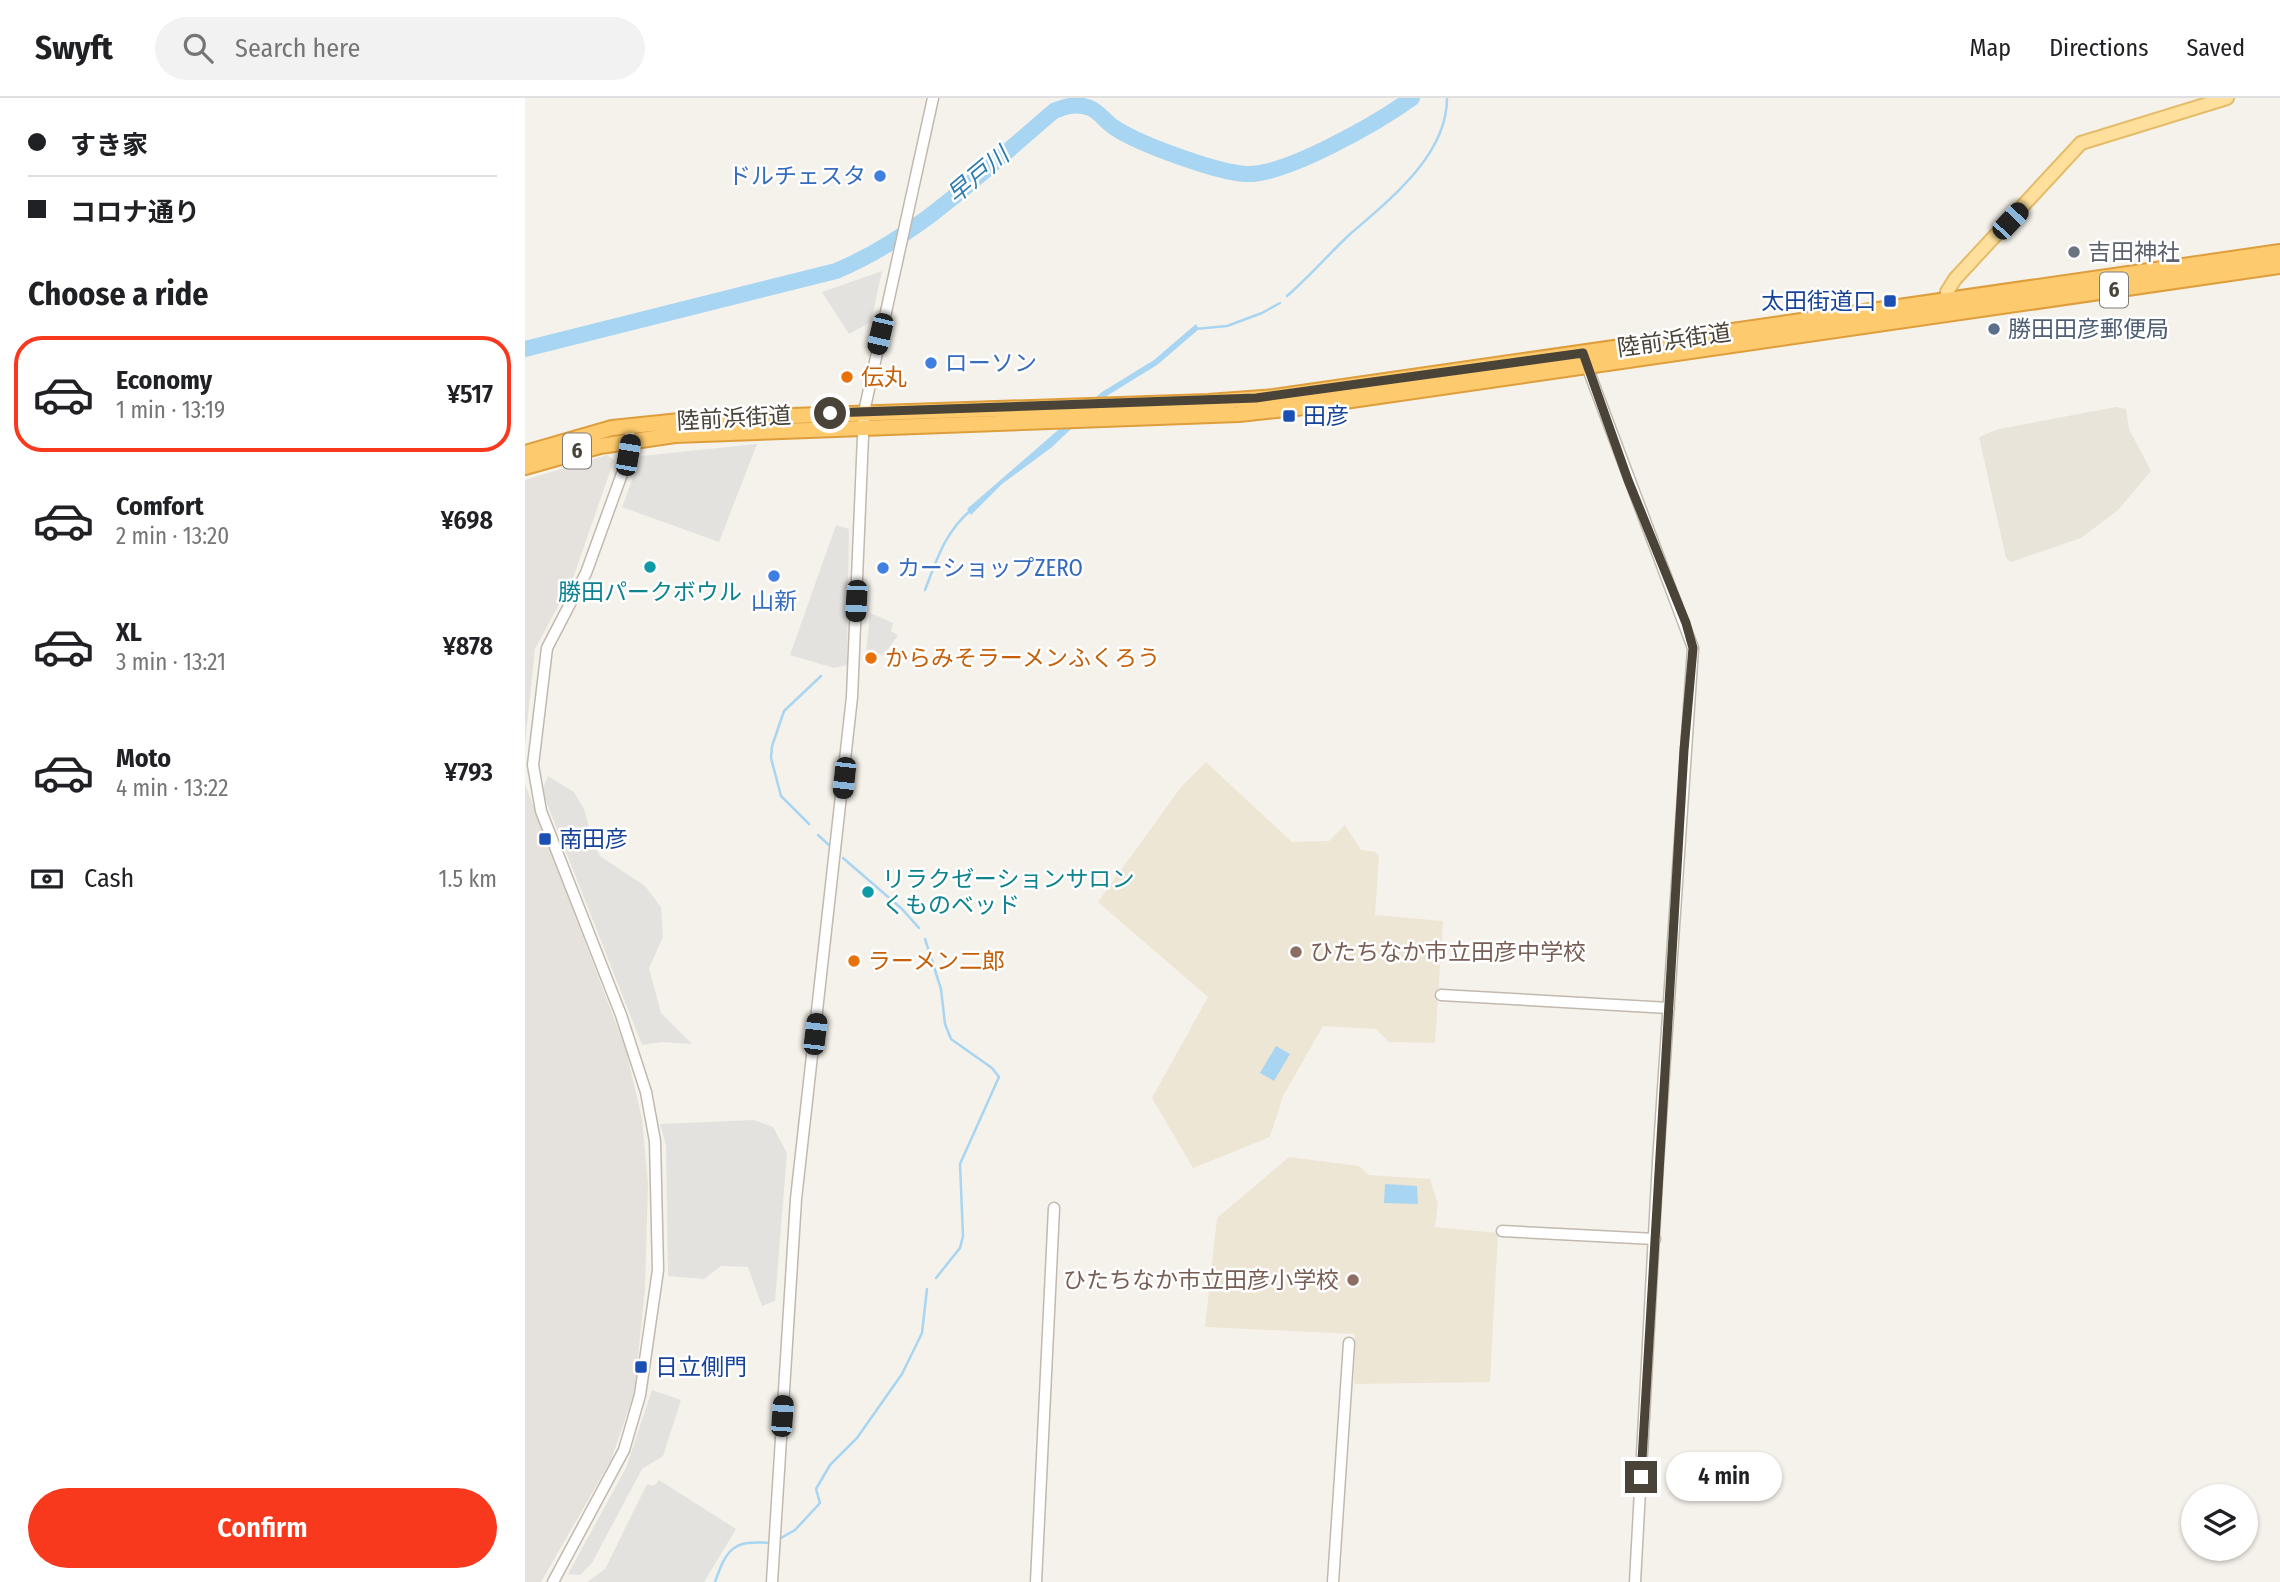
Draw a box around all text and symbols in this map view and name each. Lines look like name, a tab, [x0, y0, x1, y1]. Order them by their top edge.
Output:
search box	[155, 17, 645, 80]
text: Swyft	[35, 28, 113, 68]
icon: search	[179, 29, 217, 67]
text: Search here	[235, 33, 360, 64]
text: Map	[1970, 34, 2011, 62]
text: Directions	[2049, 34, 2148, 62]
text: Saved	[2186, 34, 2245, 62]
text: すき家	[70, 130, 148, 161]
water label: 早戸川	[941, 139, 1017, 209]
place label: ドルチェスタ	[728, 162, 866, 190]
marker: ドルチェスタ	[872, 168, 888, 184]
text: コロナ通り	[70, 197, 200, 228]
car	[1988, 198, 2033, 244]
place label: 吉田神社	[2088, 238, 2180, 266]
marker: 吉田神社	[2066, 244, 2082, 260]
road number: 6	[2100, 272, 2128, 308]
text: Choose a ride	[28, 275, 209, 313]
place label: 太田街道口	[1761, 287, 1876, 315]
marker: 太田街道口	[1882, 293, 1898, 309]
car	[866, 311, 895, 357]
place label: 勝田田彦郵便局	[2008, 315, 2169, 343]
street label: 陸前浜街道	[1615, 318, 1733, 362]
marker: 勝田田彦郵便局	[1986, 321, 2002, 337]
place label: ローソン	[945, 349, 1037, 377]
marker: ローソン	[923, 355, 939, 371]
icon: car	[32, 363, 95, 426]
place label: 伝丸	[861, 363, 907, 391]
text: Economy	[116, 365, 212, 396]
marker: 伝丸	[839, 369, 855, 385]
text: ¥517	[447, 379, 493, 410]
text: 1 min · 13:19	[116, 396, 225, 424]
route start	[814, 397, 846, 429]
street label: 陸前浜街道	[676, 401, 792, 435]
place label: 田彦	[1303, 402, 1349, 430]
marker: 田彦	[1281, 408, 1297, 424]
car	[615, 432, 642, 478]
road number: 6	[563, 434, 591, 468]
icon: car	[32, 489, 95, 552]
text: Comfort	[116, 491, 204, 522]
text: ¥698	[441, 505, 493, 536]
text: 2 min · 13:20	[116, 522, 229, 550]
place label: カーショップZERO	[897, 554, 1083, 582]
marker: 勝田パークボウル	[642, 559, 658, 575]
marker: カーショップZERO	[875, 560, 891, 576]
marker: 山新	[766, 568, 782, 584]
place label: 勝田パークボウル	[558, 578, 742, 606]
car	[845, 579, 868, 623]
place label: 山新	[751, 587, 797, 615]
icon: car	[32, 615, 95, 678]
text: XL	[116, 617, 142, 648]
text: ¥878	[443, 631, 493, 662]
place label: からみそラーメンふくろう	[885, 644, 1160, 672]
text: 3 min · 13:21	[116, 648, 226, 676]
marker: からみそラーメンふくろう	[863, 650, 879, 666]
icon: car	[32, 741, 95, 804]
text: Moto	[116, 743, 171, 774]
car	[832, 756, 857, 800]
text: ¥793	[444, 757, 493, 788]
text: 4 min · 13:22	[116, 774, 228, 802]
place label: 南田彦	[559, 825, 628, 853]
marker: 南田彦	[537, 831, 553, 847]
icon: cash	[28, 860, 66, 898]
text: Cash	[84, 863, 134, 894]
text: 1.5 km	[439, 865, 497, 893]
place label: リラクゼーションサロン くものベッド	[882, 865, 1135, 919]
marker: リラクゼーションサロン くものベッド	[860, 884, 876, 900]
place label: ひたちなか市立田彦中学校	[1310, 938, 1586, 966]
marker: ひたちなか市立田彦中学校	[1288, 944, 1304, 960]
place label: ラーメン二郎	[868, 947, 1005, 975]
marker: ラーメン二郎	[846, 953, 862, 969]
car	[803, 1012, 828, 1056]
place label: ひたちなか市立田彦小学校	[1063, 1266, 1339, 1294]
marker: ひたちなか市立田彦小学校	[1345, 1272, 1361, 1288]
place label: 日立側門	[655, 1353, 747, 1381]
marker: 日立側門	[633, 1359, 649, 1375]
car	[771, 1394, 794, 1438]
callout: 4 min	[1665, 1452, 1781, 1502]
route end	[1625, 1461, 1657, 1493]
text: 4 min	[1698, 1462, 1750, 1490]
map controls	[2181, 1484, 2258, 1561]
button: layers	[2181, 1484, 2258, 1561]
button: Confirm	[28, 1488, 497, 1568]

